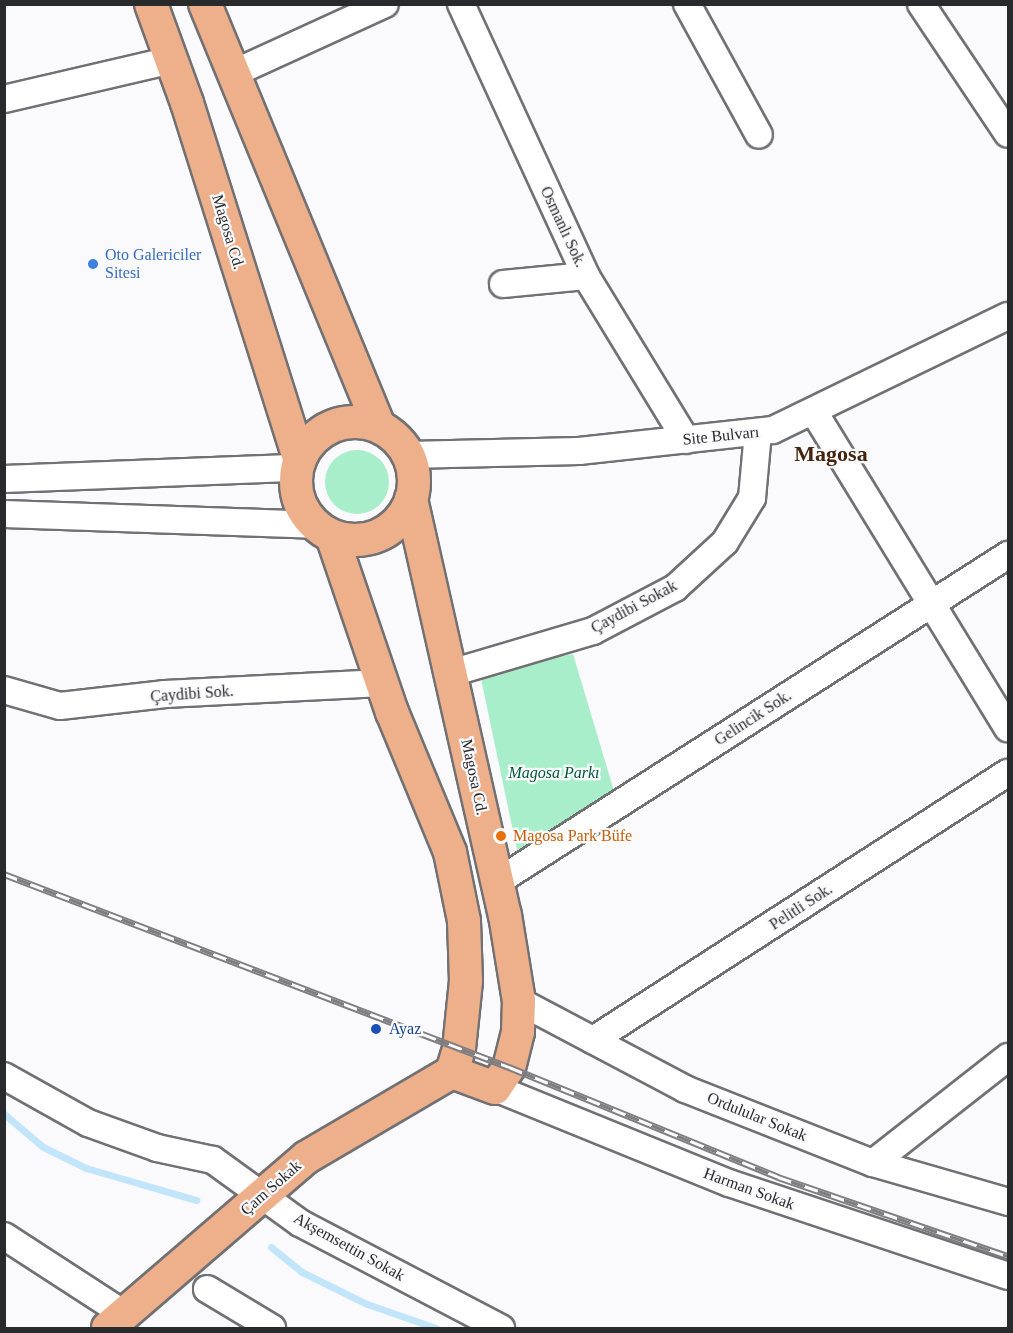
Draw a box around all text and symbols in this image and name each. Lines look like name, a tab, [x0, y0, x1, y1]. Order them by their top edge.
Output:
street label: Osmanlı Sok.	[536, 183, 590, 271]
street label: Magosa Cd.	[208, 192, 248, 272]
place label: Oto Galericiler Sitesi	[105, 245, 201, 283]
marker: Oto Galericiler Sitesi	[86, 257, 100, 271]
street label: Site Bulvarı	[682, 422, 760, 450]
district label: Magosa	[794, 441, 868, 467]
street label: Çaydibi Sokak	[588, 576, 680, 638]
street label: Çaydibi Sok.	[150, 682, 234, 706]
street label: Gelincik Sok.	[711, 686, 795, 750]
street label: Magosa Cd.	[457, 737, 491, 817]
park label: Magosa Parkı	[508, 763, 600, 783]
place label: Magosa Park Büfe	[513, 826, 632, 846]
marker: Magosa Park Büfe	[494, 829, 508, 843]
street label: Pelitli Sok.	[766, 880, 836, 934]
place label: Ayaz	[389, 1019, 421, 1039]
marker: Ayaz	[367, 1020, 385, 1038]
street label: Ordulular Sokak	[704, 1088, 810, 1146]
street label: Çam Sokak	[237, 1156, 305, 1220]
street label: Harman Sokak	[701, 1164, 797, 1214]
street label: Akşemsettin Sokak	[290, 1209, 408, 1285]

